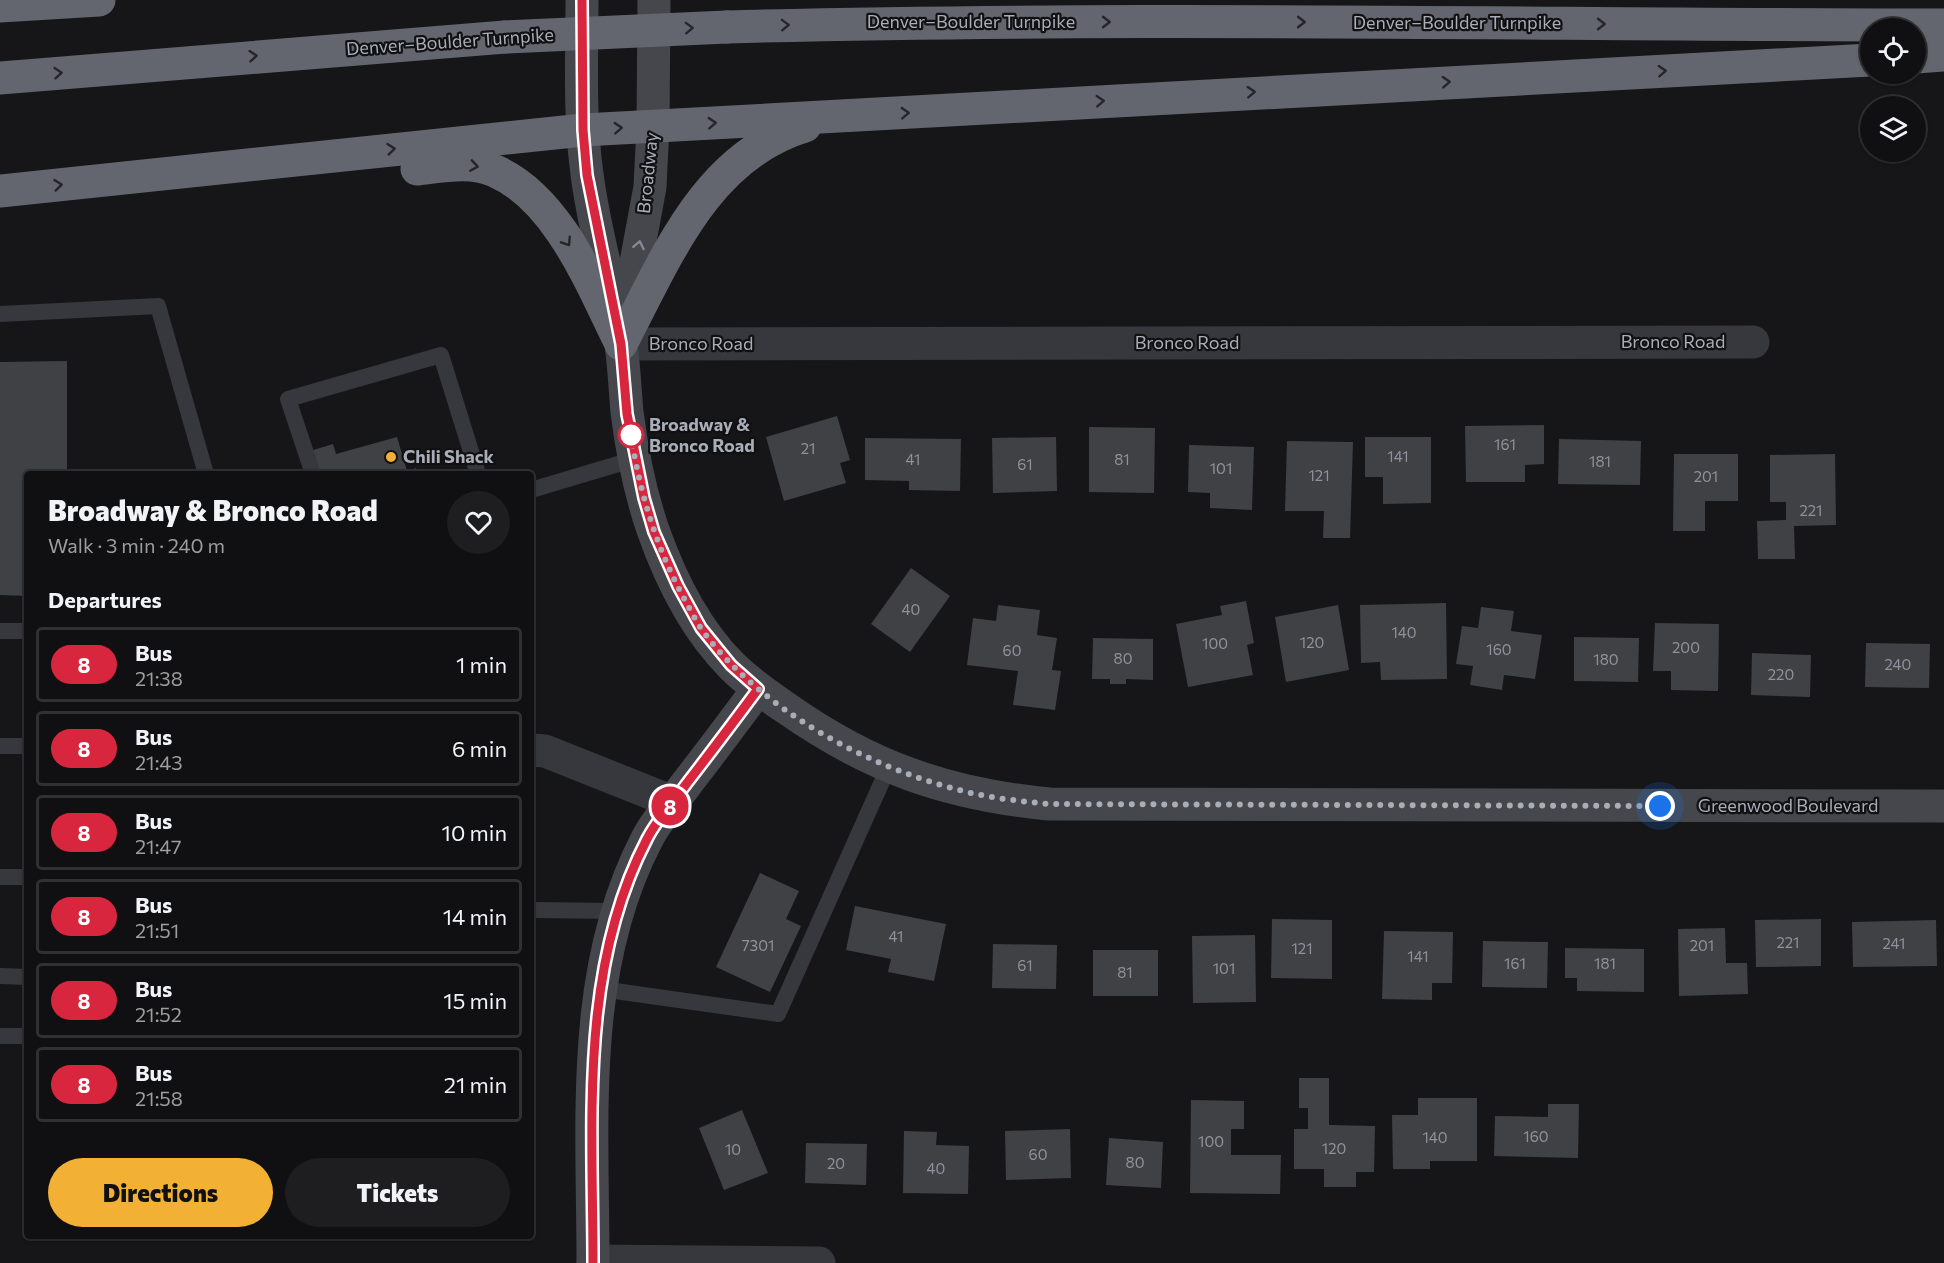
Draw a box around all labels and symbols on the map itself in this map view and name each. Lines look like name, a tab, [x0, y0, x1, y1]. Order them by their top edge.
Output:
street label: Denver–Boulder Turnpike	[867, 10, 1075, 32]
street label: Denver–Boulder Turnpike	[1353, 11, 1561, 33]
one-way arrow	[1101, 16, 1110, 28]
one-way arrow	[1296, 16, 1305, 28]
one-way arrow	[1596, 18, 1605, 30]
one-way arrow	[780, 19, 789, 32]
one-way arrow	[685, 22, 694, 35]
street label: Denver–Boulder Turnpike	[345, 23, 555, 59]
one-way arrow	[248, 50, 257, 63]
one-way arrow	[1657, 65, 1666, 78]
one-way arrow	[54, 67, 63, 80]
one-way arrow	[1442, 76, 1451, 89]
one-way arrow	[1247, 86, 1256, 99]
one-way arrow	[1095, 95, 1104, 108]
one-way arrow	[900, 106, 909, 119]
one-way arrow	[707, 117, 716, 130]
one-way arrow	[613, 122, 622, 135]
street label: Broadway	[632, 131, 662, 215]
one-way arrow	[386, 144, 395, 156]
one-way arrow	[469, 160, 478, 172]
one-way arrow	[54, 179, 63, 192]
one-way arrow	[560, 236, 572, 246]
one-way arrow	[632, 240, 645, 250]
street label: Bronco Road	[1621, 330, 1725, 352]
street label: Bronco Road	[1135, 331, 1239, 353]
street label: Bronco Road	[649, 332, 753, 354]
place label: Broadway & Bronco Road	[649, 413, 755, 456]
marker: Broadway & Bronco Road	[618, 422, 644, 448]
house number: 161	[1494, 435, 1516, 453]
house number: 21	[801, 439, 815, 457]
place label: Chili Shack	[403, 445, 495, 467]
house number: 141	[1387, 447, 1409, 465]
marker: Chili Shack	[384, 450, 398, 464]
house number: 41	[906, 450, 920, 468]
house number: 81	[1114, 450, 1130, 468]
house number: 181	[1589, 452, 1611, 470]
house number: 61	[1017, 455, 1033, 473]
house number: 101	[1210, 459, 1232, 477]
house number: 121	[1308, 466, 1330, 484]
house number: 201	[1694, 467, 1718, 485]
house number: 221	[1799, 501, 1823, 519]
house number: 40	[902, 600, 920, 618]
house number: 140	[1391, 623, 1417, 641]
house number: 120	[1300, 633, 1324, 651]
house number: 100	[1202, 634, 1228, 652]
house number: 200	[1672, 638, 1700, 656]
house number: 160	[1486, 640, 1512, 658]
house number: 60	[1003, 641, 1021, 659]
house number: 80	[1114, 649, 1132, 667]
house number: 180	[1593, 650, 1619, 668]
house number: 240	[1885, 655, 1911, 673]
house number: 220	[1768, 665, 1794, 683]
line badge: 8	[650, 786, 690, 826]
your location	[1645, 791, 1675, 821]
street label: Greenwood Boulevard	[1698, 794, 1878, 816]
house number: 41	[889, 927, 903, 945]
house number: 221	[1776, 933, 1800, 951]
house number: 241	[1882, 934, 1906, 952]
house number: 7301	[742, 936, 774, 954]
house number: 201	[1690, 936, 1714, 954]
house number: 121	[1291, 939, 1313, 957]
house number: 141	[1407, 947, 1429, 965]
house number: 161	[1504, 954, 1526, 972]
house number: 181	[1594, 954, 1616, 972]
house number: 61	[1017, 956, 1033, 974]
house number: 101	[1213, 959, 1235, 977]
house number: 81	[1117, 963, 1133, 981]
house number: 160	[1523, 1127, 1549, 1145]
house number: 140	[1422, 1128, 1448, 1146]
house number: 100	[1198, 1132, 1224, 1150]
house number: 120	[1322, 1139, 1346, 1157]
house number: 10	[725, 1140, 741, 1158]
house number: 60	[1029, 1145, 1047, 1163]
house number: 80	[1126, 1153, 1144, 1171]
house number: 20	[827, 1154, 845, 1172]
house number: 40	[927, 1159, 945, 1177]

